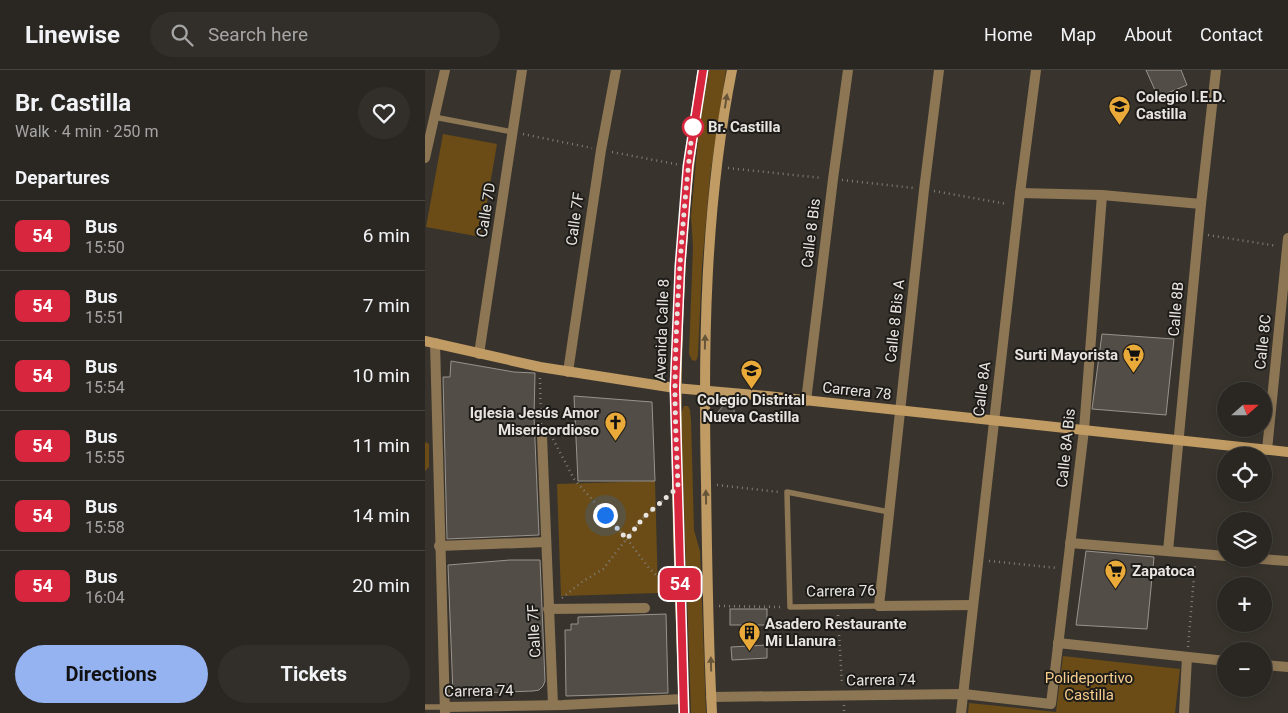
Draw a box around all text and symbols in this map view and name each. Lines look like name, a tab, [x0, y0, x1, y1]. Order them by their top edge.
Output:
search box	[150, 12, 500, 57]
text: Linewise	[25, 21, 120, 49]
icon: search	[168, 21, 196, 49]
text: Search here	[208, 23, 308, 46]
text: Home	[984, 24, 1033, 45]
text: Map	[1061, 24, 1096, 45]
text: About	[1124, 24, 1172, 45]
text: Contact	[1200, 24, 1263, 45]
button: heart	[358, 87, 410, 139]
place label: Colegio I.E.D. Castilla	[1136, 88, 1226, 123]
text: Br. Castilla	[15, 89, 131, 117]
one-way arrow	[723, 93, 731, 109]
school or university icon: Colegio I.E.D. Castilla	[1108, 94, 1132, 125]
marker: Br. Castilla	[682, 116, 704, 138]
place label: Br. Castilla	[708, 118, 781, 136]
text: Walk · 4 min · 250 m	[15, 122, 159, 141]
text: Departures	[15, 166, 110, 189]
street label: Calle 7D	[473, 181, 499, 239]
street label: Calle 7F	[562, 191, 588, 247]
street label: Calle 8 Bis	[798, 197, 824, 269]
text: Bus	[85, 215, 118, 238]
text: 6 min	[363, 224, 410, 247]
text: 54	[32, 225, 53, 246]
text: 15:50	[85, 238, 125, 257]
street label: Calle 8 Bis A	[882, 278, 908, 363]
street label: Avenida Calle 8	[651, 279, 673, 381]
street label: Calle 8B	[1165, 281, 1187, 337]
text: Bus	[85, 285, 118, 308]
text: 7 min	[363, 294, 410, 317]
text: 54	[32, 295, 53, 316]
text: 15:51	[85, 308, 125, 327]
street label: Calle 8C	[1251, 313, 1275, 370]
one-way arrow	[701, 334, 709, 350]
supermarket icon: Surti Mayorista	[1122, 343, 1146, 374]
place label: Surti Mayorista	[1015, 346, 1118, 364]
text: Bus	[85, 355, 118, 378]
school or university icon: Colegio Distrital Nueva Castilla	[739, 359, 763, 390]
street label: Calle 8A	[970, 360, 994, 417]
text: 10 min	[352, 364, 410, 387]
text: 54	[32, 365, 53, 386]
text: 15:54	[85, 378, 125, 397]
street label: Carrera 78	[822, 378, 892, 404]
north arrow	[1217, 382, 1273, 438]
map controls	[1217, 382, 1272, 697]
place label: Colegio Distrital Nueva Castilla	[697, 391, 805, 426]
place label: Iglesia Jesús Amor Misericordioso	[470, 404, 599, 439]
street label: Calle 8A Bis	[1053, 407, 1079, 489]
church icon: Iglesia Jesús Amor Misericordioso	[603, 410, 627, 441]
text: Bus	[85, 425, 118, 448]
text: 11 min	[352, 434, 410, 457]
text: 54	[32, 435, 53, 456]
button: locate	[1217, 447, 1272, 502]
text: 15:55	[85, 448, 125, 467]
one-way arrow	[702, 489, 710, 505]
text: Bus	[85, 495, 118, 518]
your location	[593, 503, 618, 528]
text: 14 min	[352, 504, 410, 527]
text: 54	[32, 505, 53, 526]
button: layers	[1217, 512, 1272, 567]
text: 15:58	[85, 518, 125, 537]
supermarket icon: Zapatoca	[1104, 559, 1128, 590]
place label: Zapatoca	[1132, 562, 1195, 580]
text: Bus	[85, 565, 118, 588]
line badge: 54	[657, 568, 703, 600]
text: 54	[670, 573, 690, 594]
text: 20 min	[352, 574, 410, 597]
text: 54	[32, 575, 53, 596]
button: +	[1217, 577, 1272, 632]
street label: Carrera 76	[806, 581, 876, 601]
text: 16:04	[85, 588, 125, 607]
street label: Calle 7F	[524, 604, 544, 658]
place label: Asadero Restaurante Mi Llanura	[765, 615, 907, 650]
building icon: Asadero Restaurante Mi Llanura	[737, 621, 761, 652]
button: −	[1217, 642, 1272, 697]
button: Directions	[15, 645, 208, 703]
button: Tickets	[218, 645, 410, 703]
one-way arrow	[706, 656, 714, 672]
park label: Polideportivo Castilla	[1045, 669, 1133, 704]
street label: Carrera 74	[846, 670, 916, 690]
street label: Carrera 74	[444, 681, 514, 701]

